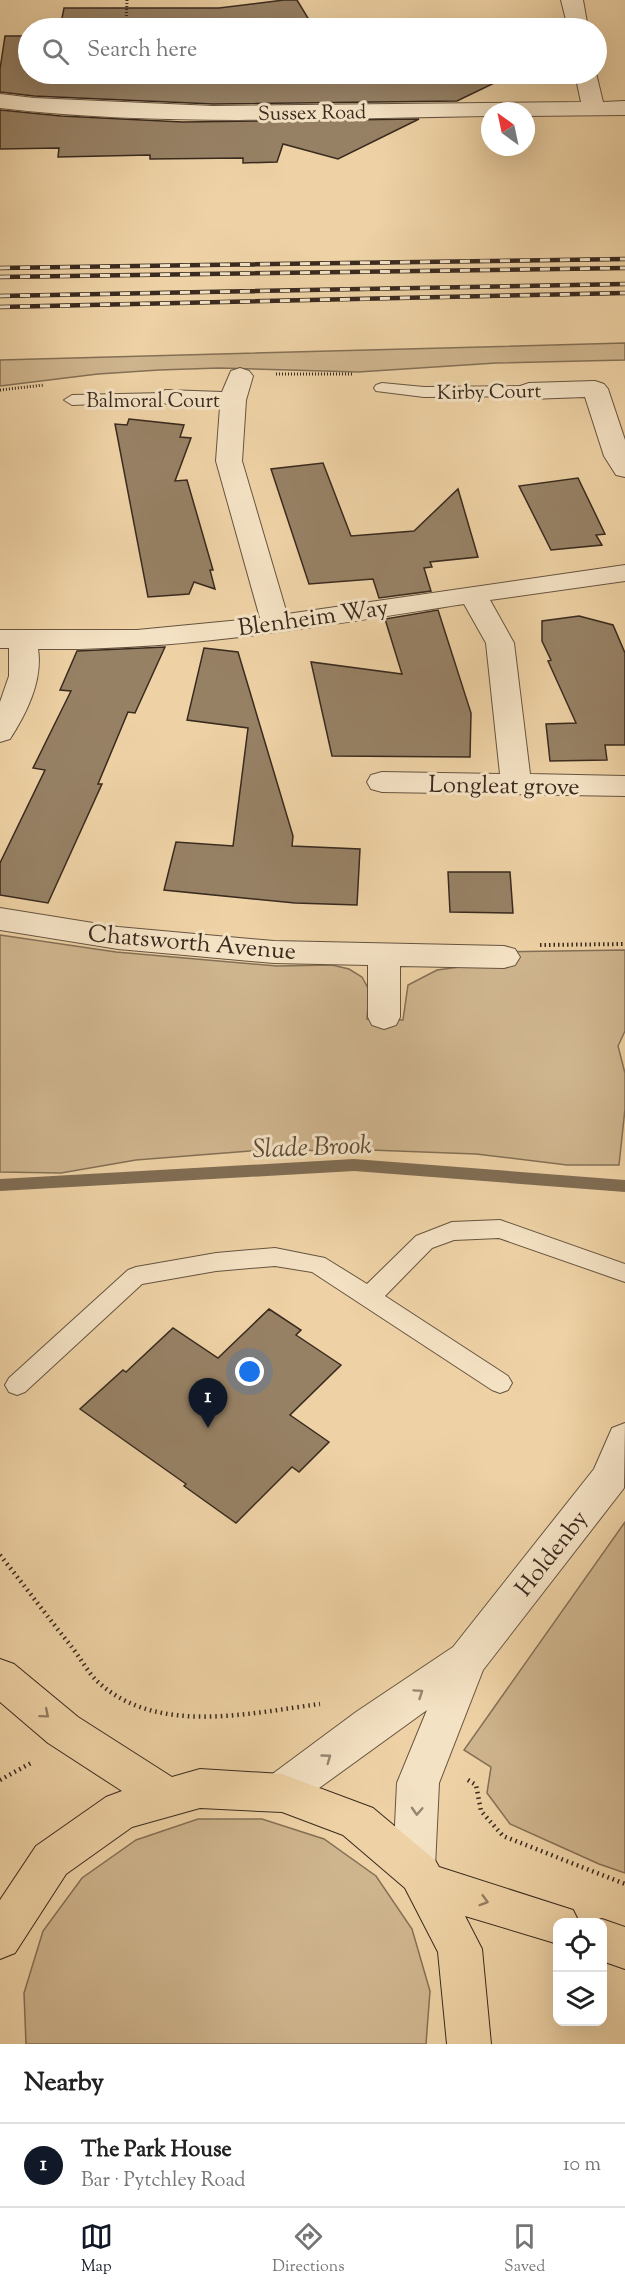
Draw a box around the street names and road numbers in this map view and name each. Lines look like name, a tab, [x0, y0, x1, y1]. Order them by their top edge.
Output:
street label: Sussex Road	[258, 99, 367, 130]
street label: Kirby Court	[437, 378, 542, 409]
street label: Balmoral Court	[86, 388, 220, 417]
street label: Blenheim Way	[236, 592, 391, 646]
street label: Longleat grove	[428, 769, 580, 805]
street label: Chatsworth Avenue	[86, 918, 297, 970]
street label: Holdenby	[508, 1504, 597, 1605]

